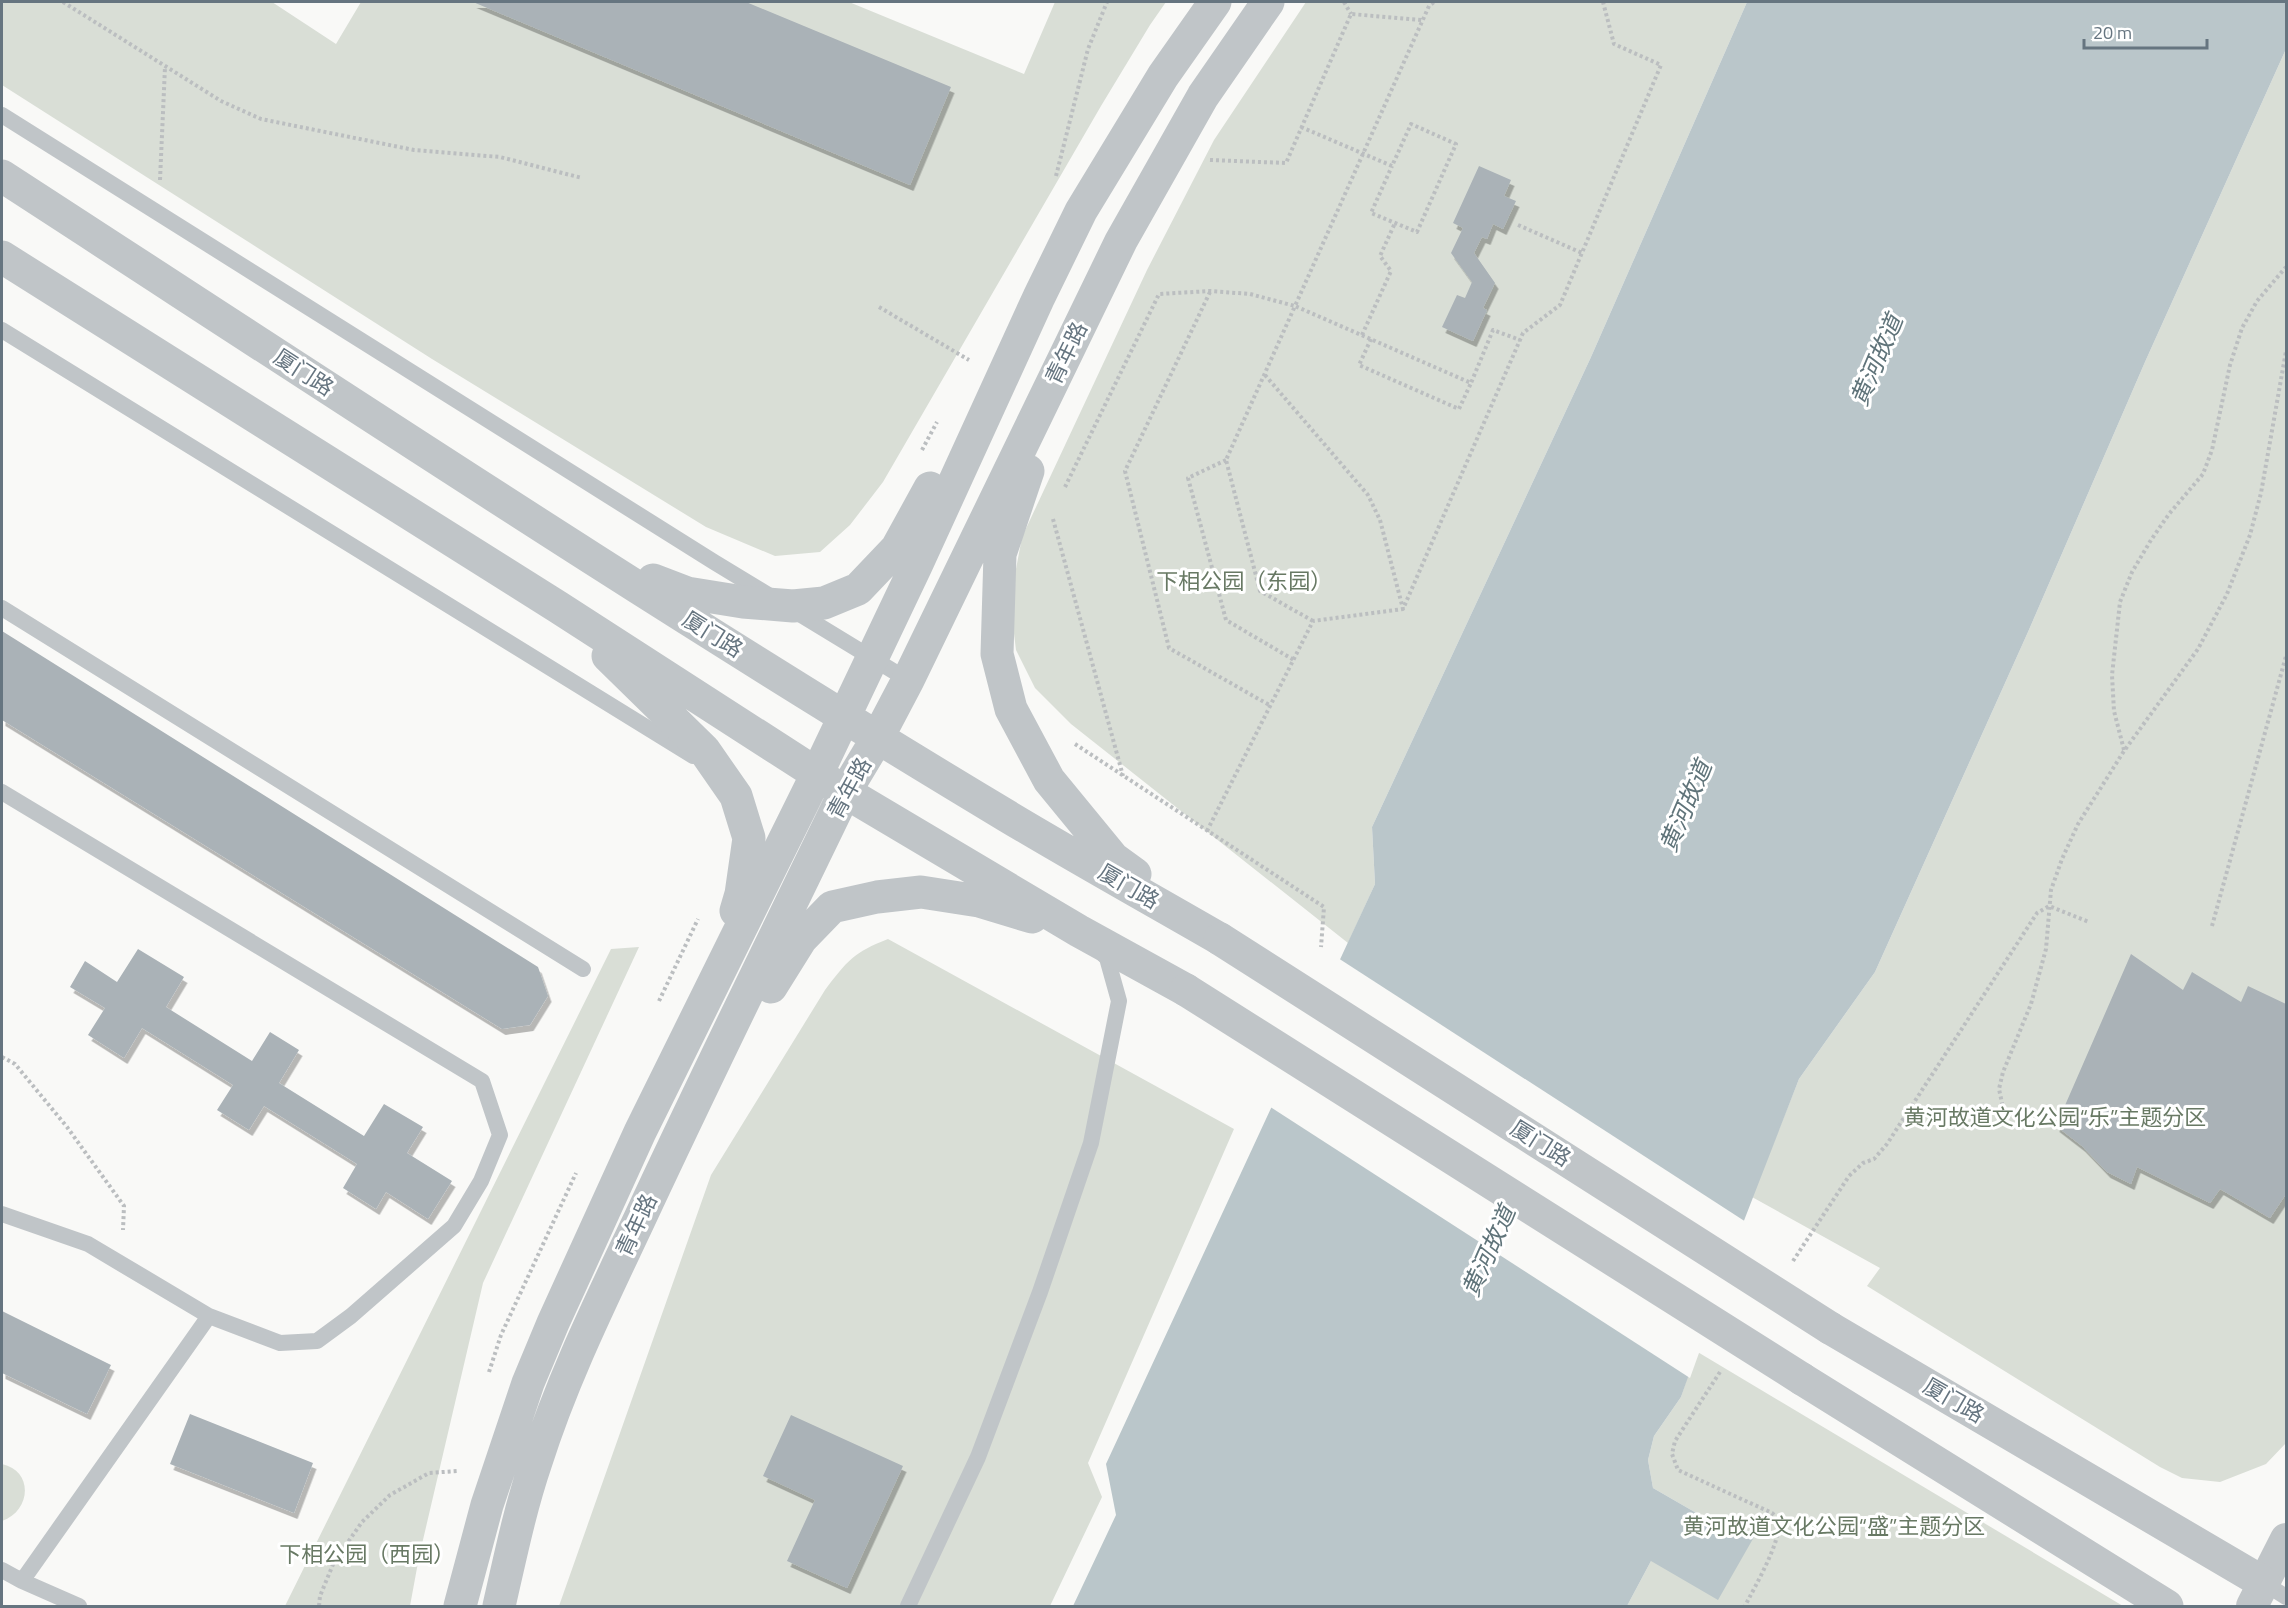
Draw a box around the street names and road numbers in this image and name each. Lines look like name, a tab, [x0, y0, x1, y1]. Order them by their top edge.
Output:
street label: 青年路	[1036, 316, 1096, 390]
street label: 厦门路	[267, 340, 341, 404]
street label: 厦门路	[676, 602, 750, 666]
street label: 青年路	[818, 751, 880, 825]
street label: 厦门路	[1092, 855, 1166, 917]
street label: 厦门路	[1504, 1111, 1578, 1175]
street label: 青年路	[607, 1188, 665, 1262]
street label: 厦门路	[1917, 1369, 1991, 1431]

